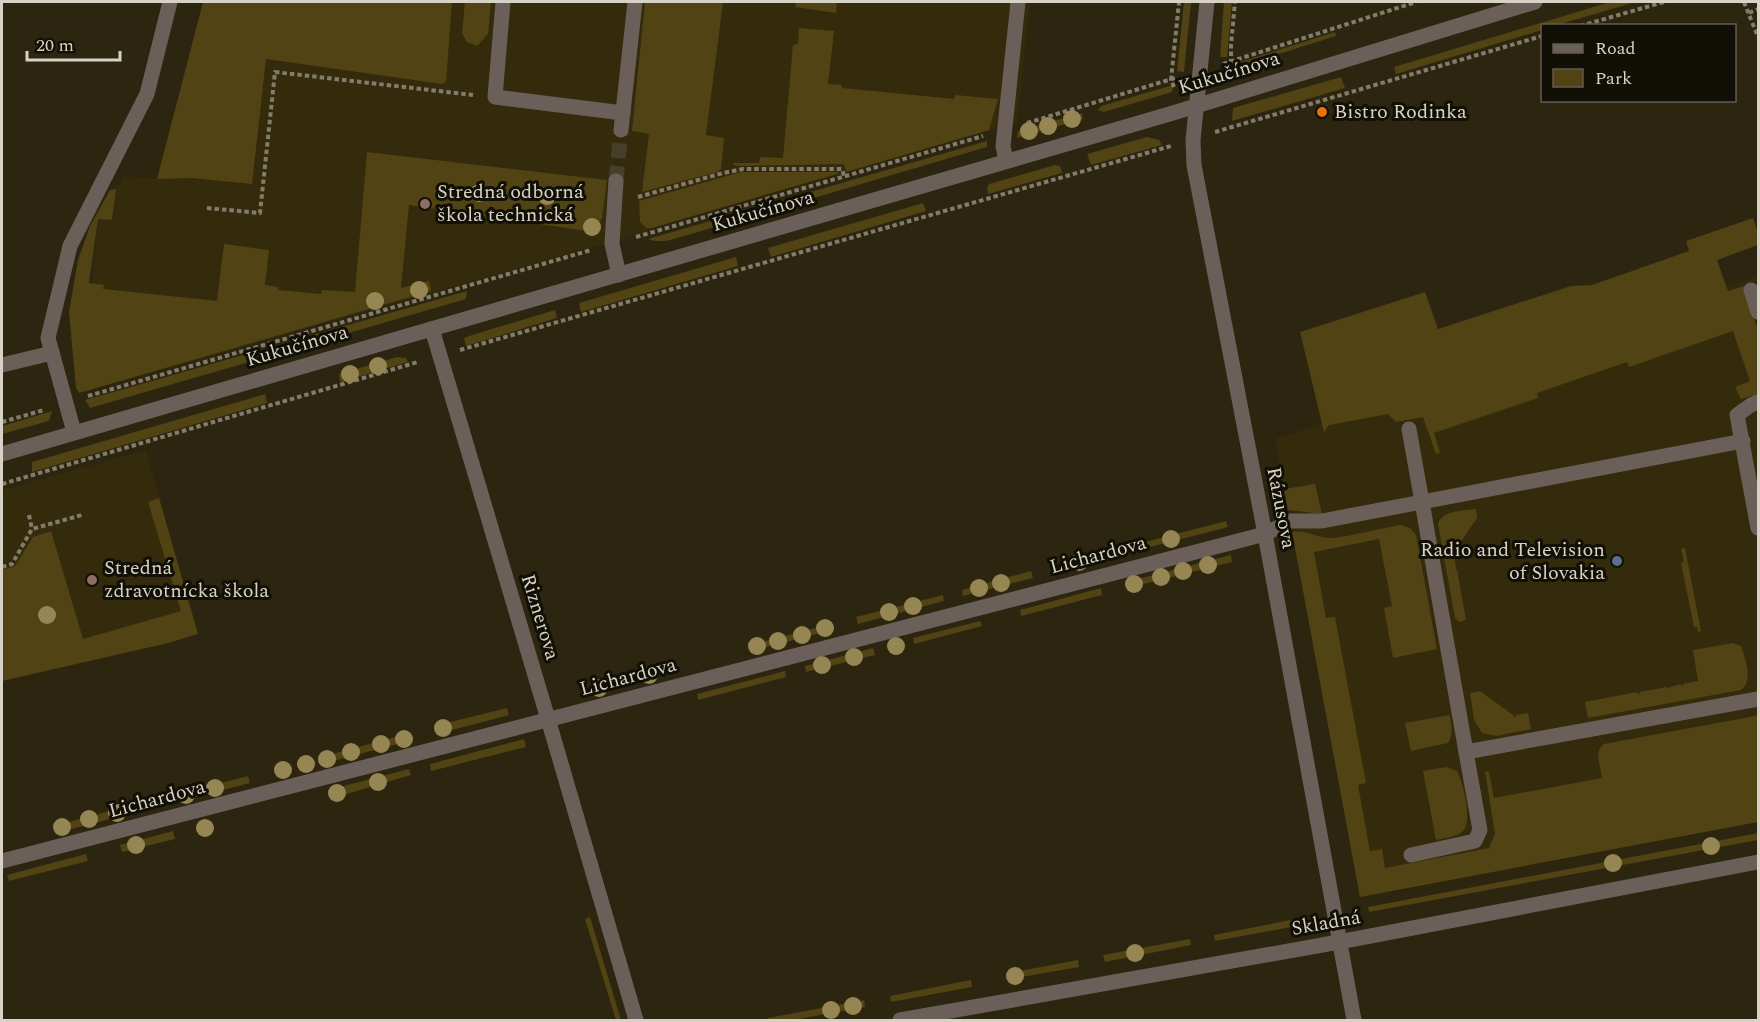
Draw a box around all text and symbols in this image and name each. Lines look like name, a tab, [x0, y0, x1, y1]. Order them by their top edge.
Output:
scale bar	[27, 24, 120, 62]
legend	[1541, 24, 1736, 102]
text: 20 m	[36, 32, 74, 59]
text: Road	[1595, 35, 1636, 62]
street label: Kukučínova	[1174, 43, 1284, 103]
text: Park	[1595, 65, 1632, 92]
place label: Bistro Rodinka	[1334, 97, 1467, 127]
marker: Bistro Rodinka	[1315, 105, 1329, 119]
place label: Stredná odborná škola technická	[437, 177, 584, 230]
street label: Kukučínova	[708, 182, 818, 240]
marker: Stredná odborná škola technická	[418, 197, 432, 211]
street label: Kukučínova	[242, 317, 352, 375]
street label: Rázusova	[1258, 465, 1304, 552]
street label: Lichardova	[1046, 528, 1150, 582]
place label: Radio and Television of Slovakia	[1420, 535, 1605, 588]
place label: Stredná zdravotnícka škola	[104, 553, 269, 606]
marker: Radio and Television of Slovakia	[1610, 554, 1624, 568]
street label: Riznerova	[513, 570, 567, 664]
marker: Stredná zdravotnícka škola	[85, 573, 99, 587]
street label: Lichardova	[576, 650, 680, 704]
street label: Lichardova	[105, 772, 209, 826]
street label: Skladná	[1289, 902, 1363, 944]

